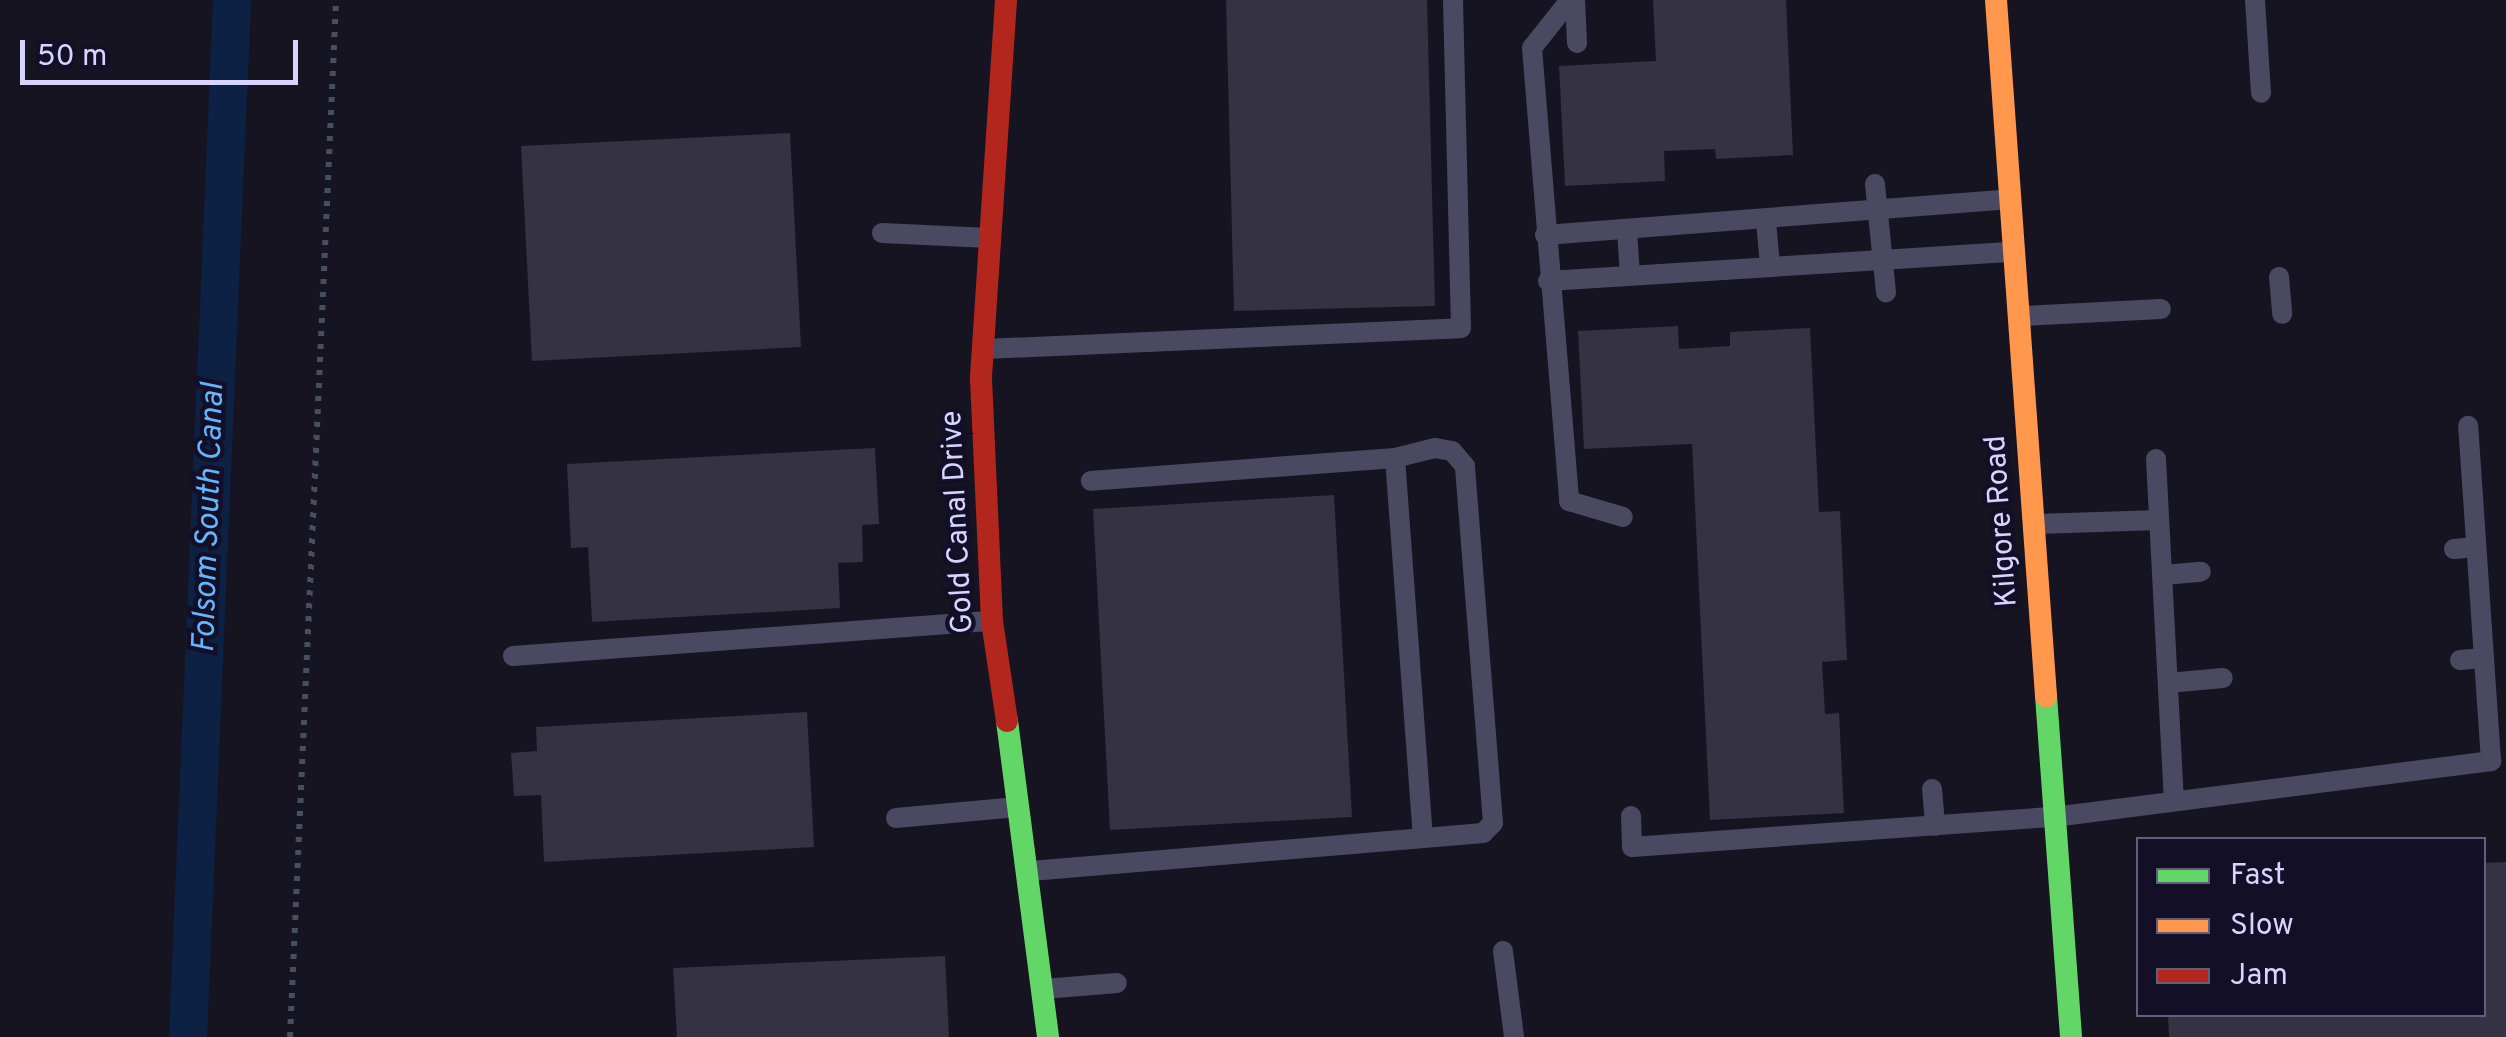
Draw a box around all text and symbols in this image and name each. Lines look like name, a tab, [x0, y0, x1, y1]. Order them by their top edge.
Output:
scale bar	[25, 20, 302, 82]
text: 50 m	[37, 39, 107, 76]
water label: Folsom South Canal	[186, 382, 234, 654]
street label: Gold Canal Drive	[935, 409, 983, 635]
street label: Kilgore Road	[1979, 434, 2027, 608]
legend	[2136, 837, 2486, 1017]
text: Fast	[2230, 858, 2285, 895]
text: Slow	[2230, 908, 2294, 945]
text: Jam	[2230, 958, 2288, 995]

